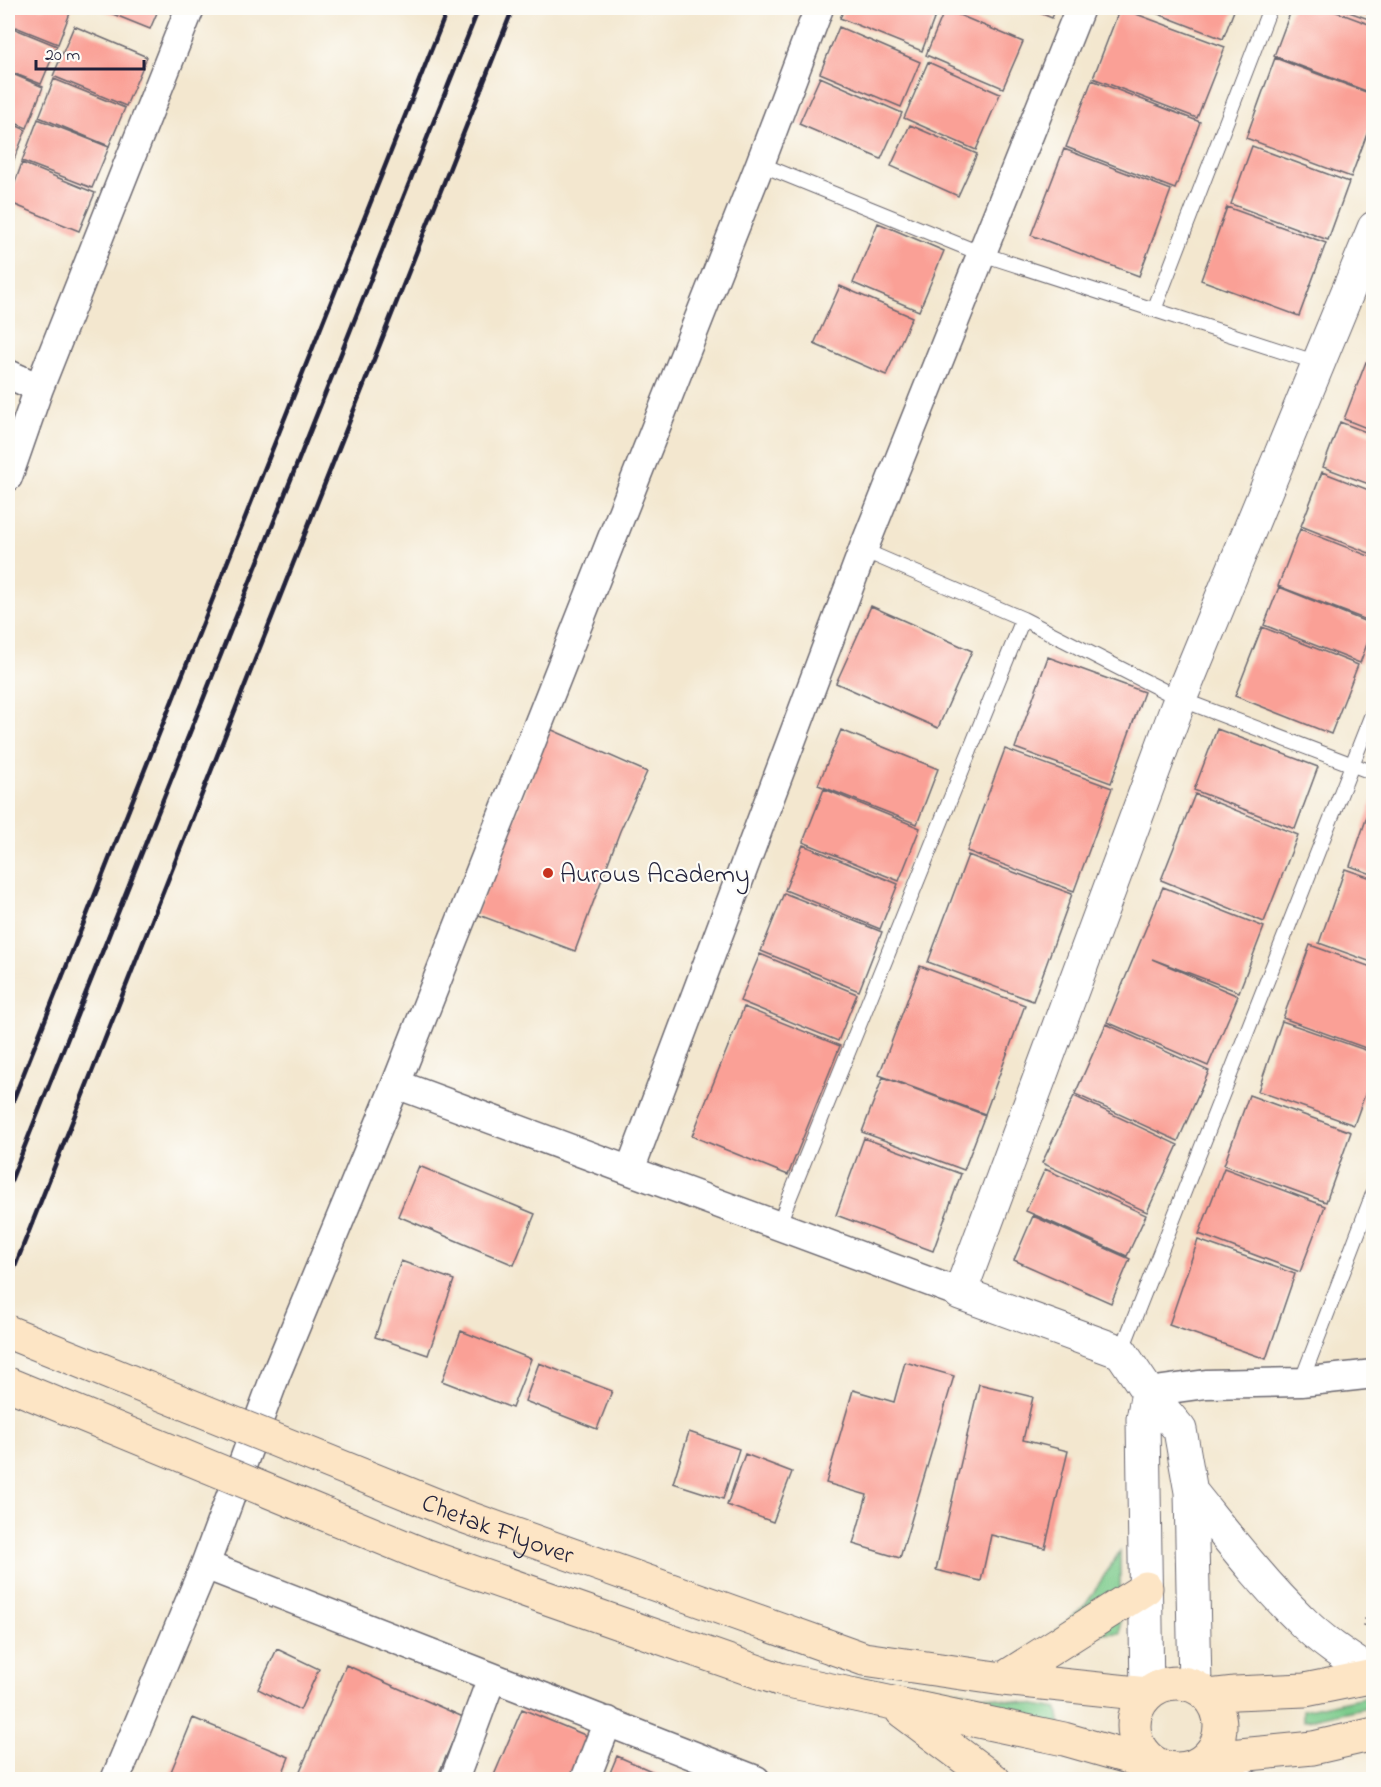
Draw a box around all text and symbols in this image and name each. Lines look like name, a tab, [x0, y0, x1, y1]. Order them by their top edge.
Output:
scale bar	[36, 33, 144, 71]
text: 20 m	[45, 43, 80, 69]
place label: Aurous Academy	[560, 857, 749, 895]
marker: Aurous Academy	[541, 866, 555, 880]
street label: Chetak Flyover	[415, 1485, 579, 1576]

